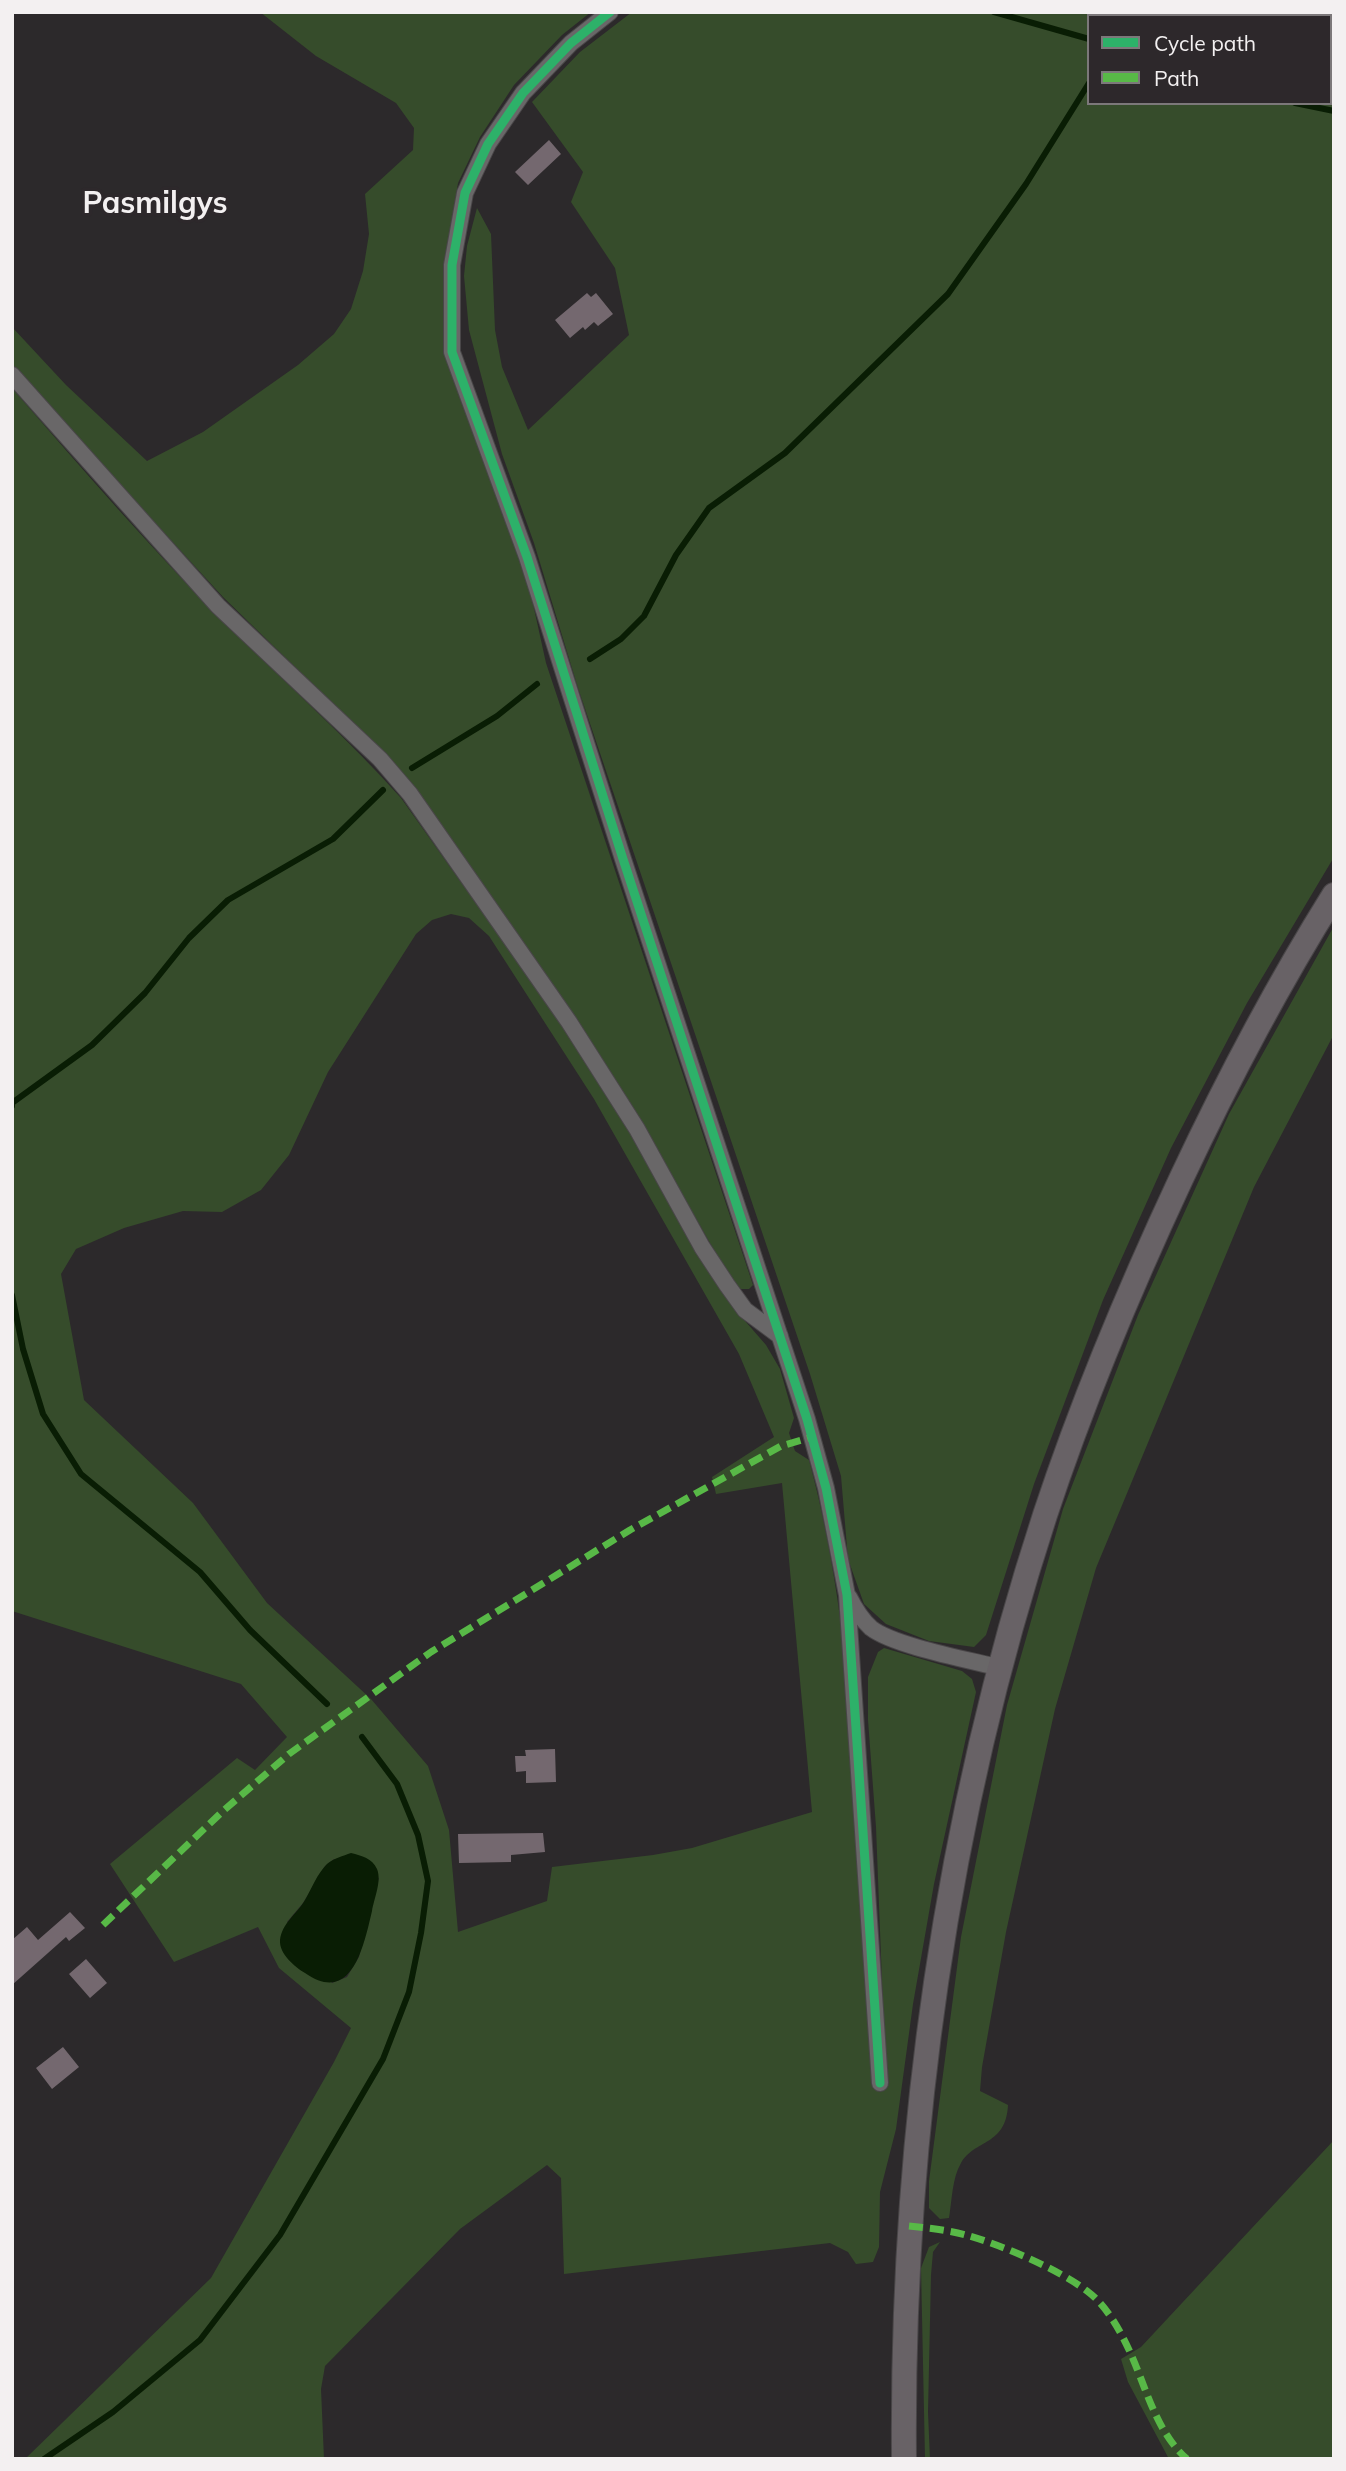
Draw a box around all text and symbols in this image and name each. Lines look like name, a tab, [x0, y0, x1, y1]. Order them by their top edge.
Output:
legend	[1087, 14, 1332, 105]
text: Cycle path	[1154, 30, 1256, 56]
text: Path	[1154, 65, 1199, 91]
district label: Pasmilgys	[82, 186, 228, 222]

